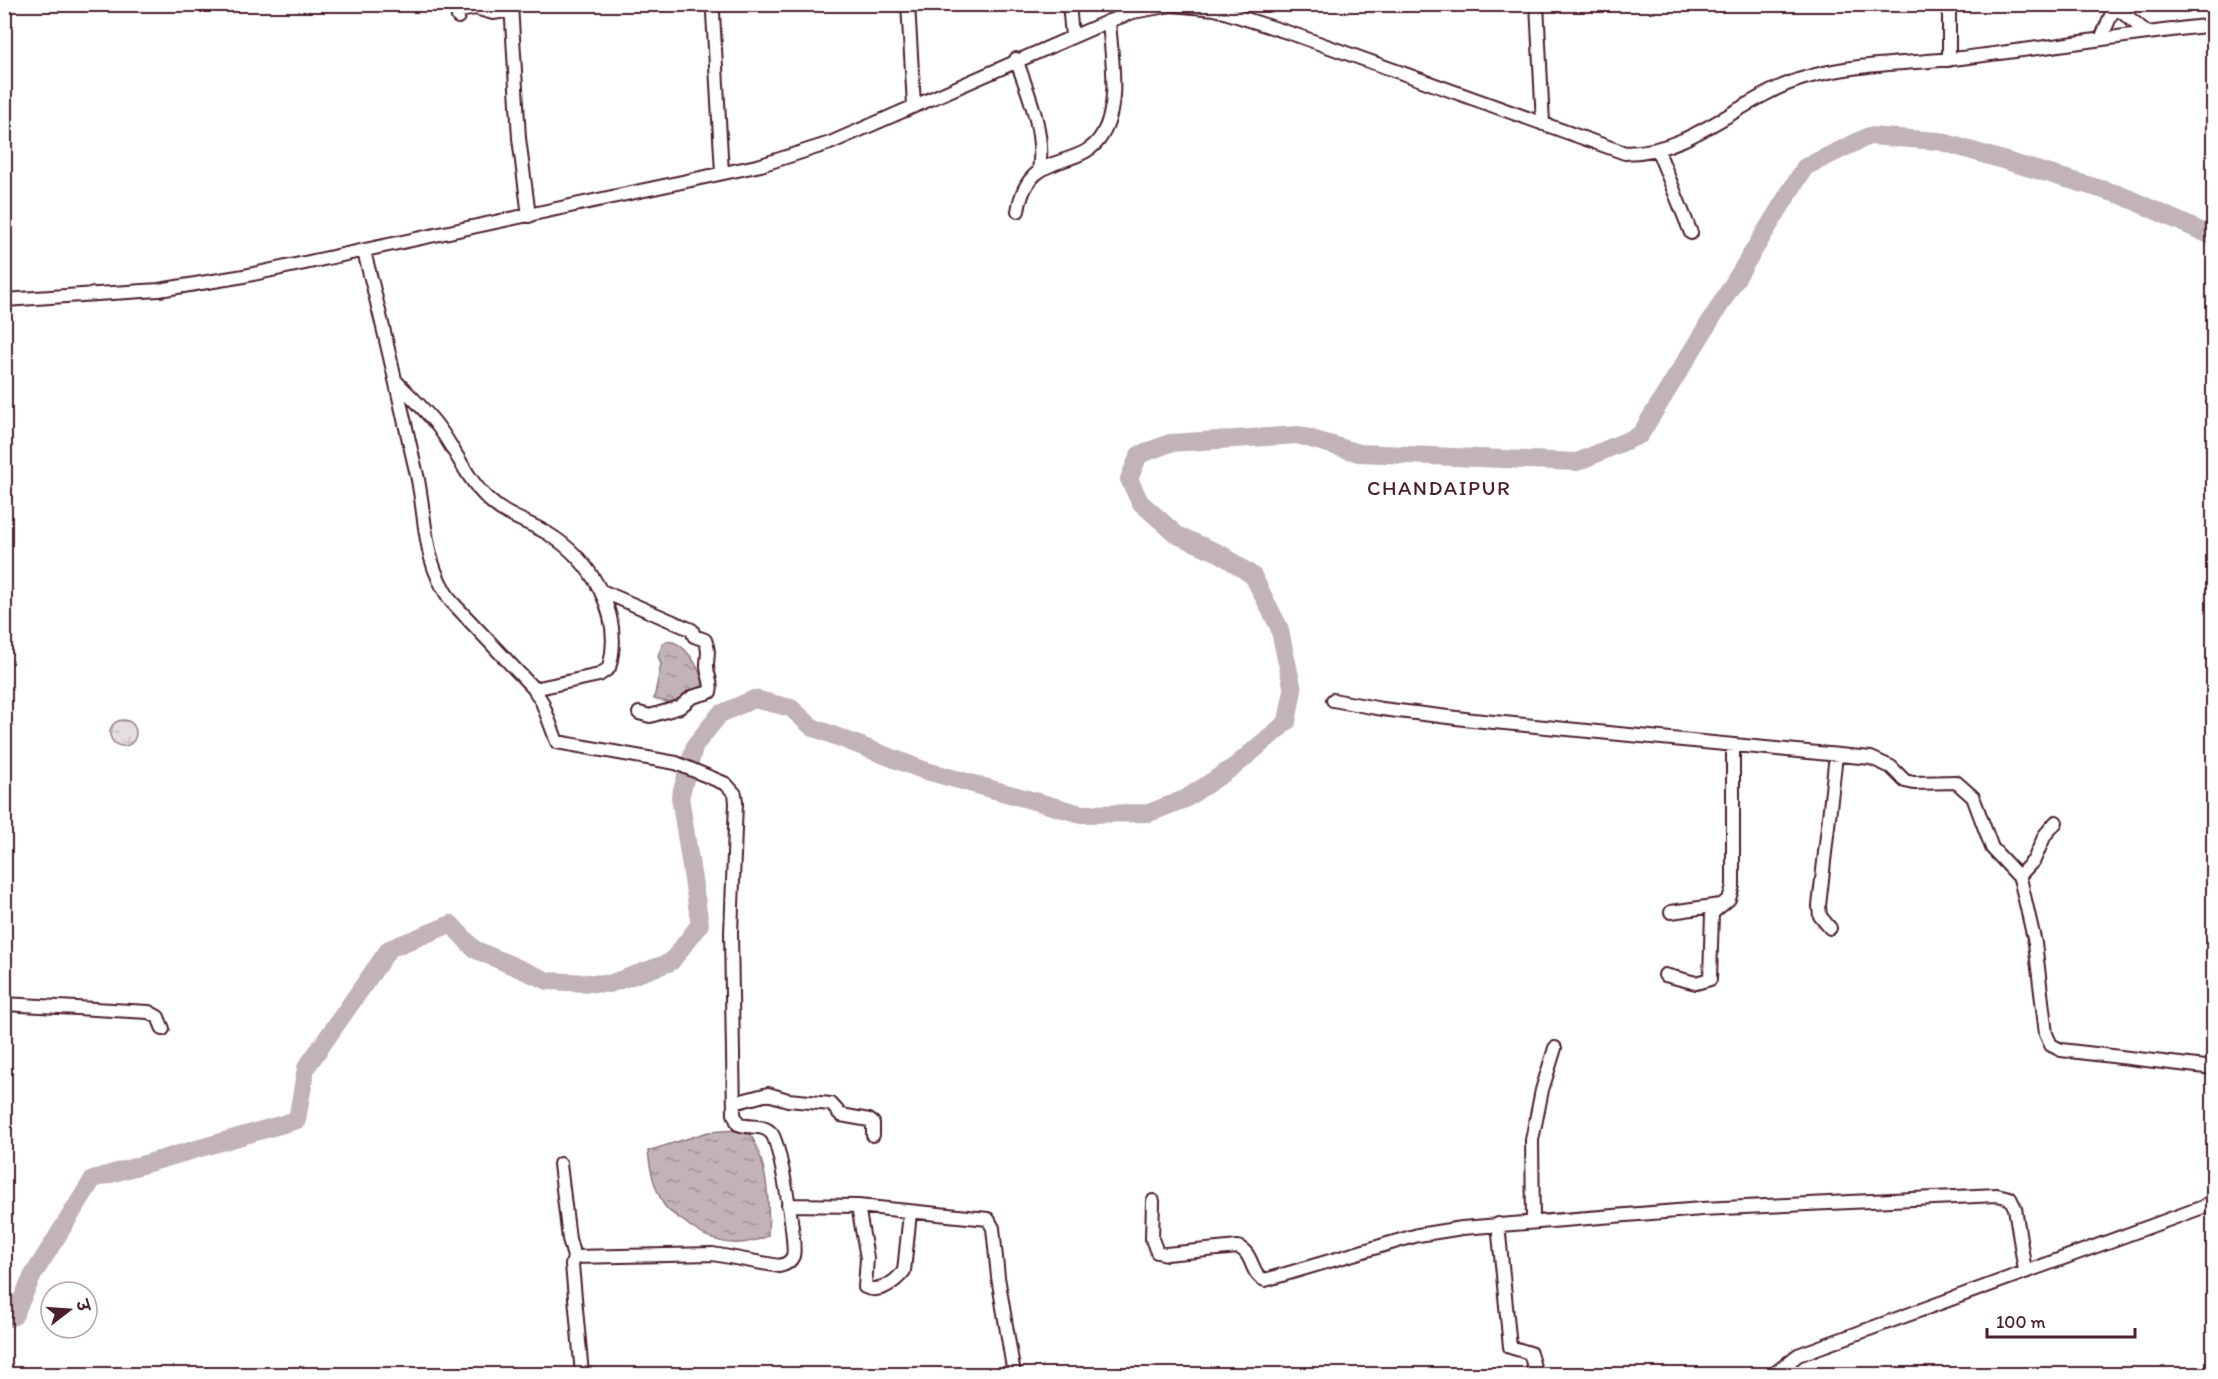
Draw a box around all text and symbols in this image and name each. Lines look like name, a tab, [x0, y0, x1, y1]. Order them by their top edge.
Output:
district label: CHANDAIPUR	[1367, 475, 1511, 500]
north arrow	[39, 1280, 99, 1340]
text: उ	[72, 1296, 94, 1315]
scale bar	[1987, 1301, 2136, 1339]
text: 100 m	[1996, 1311, 2046, 1333]

